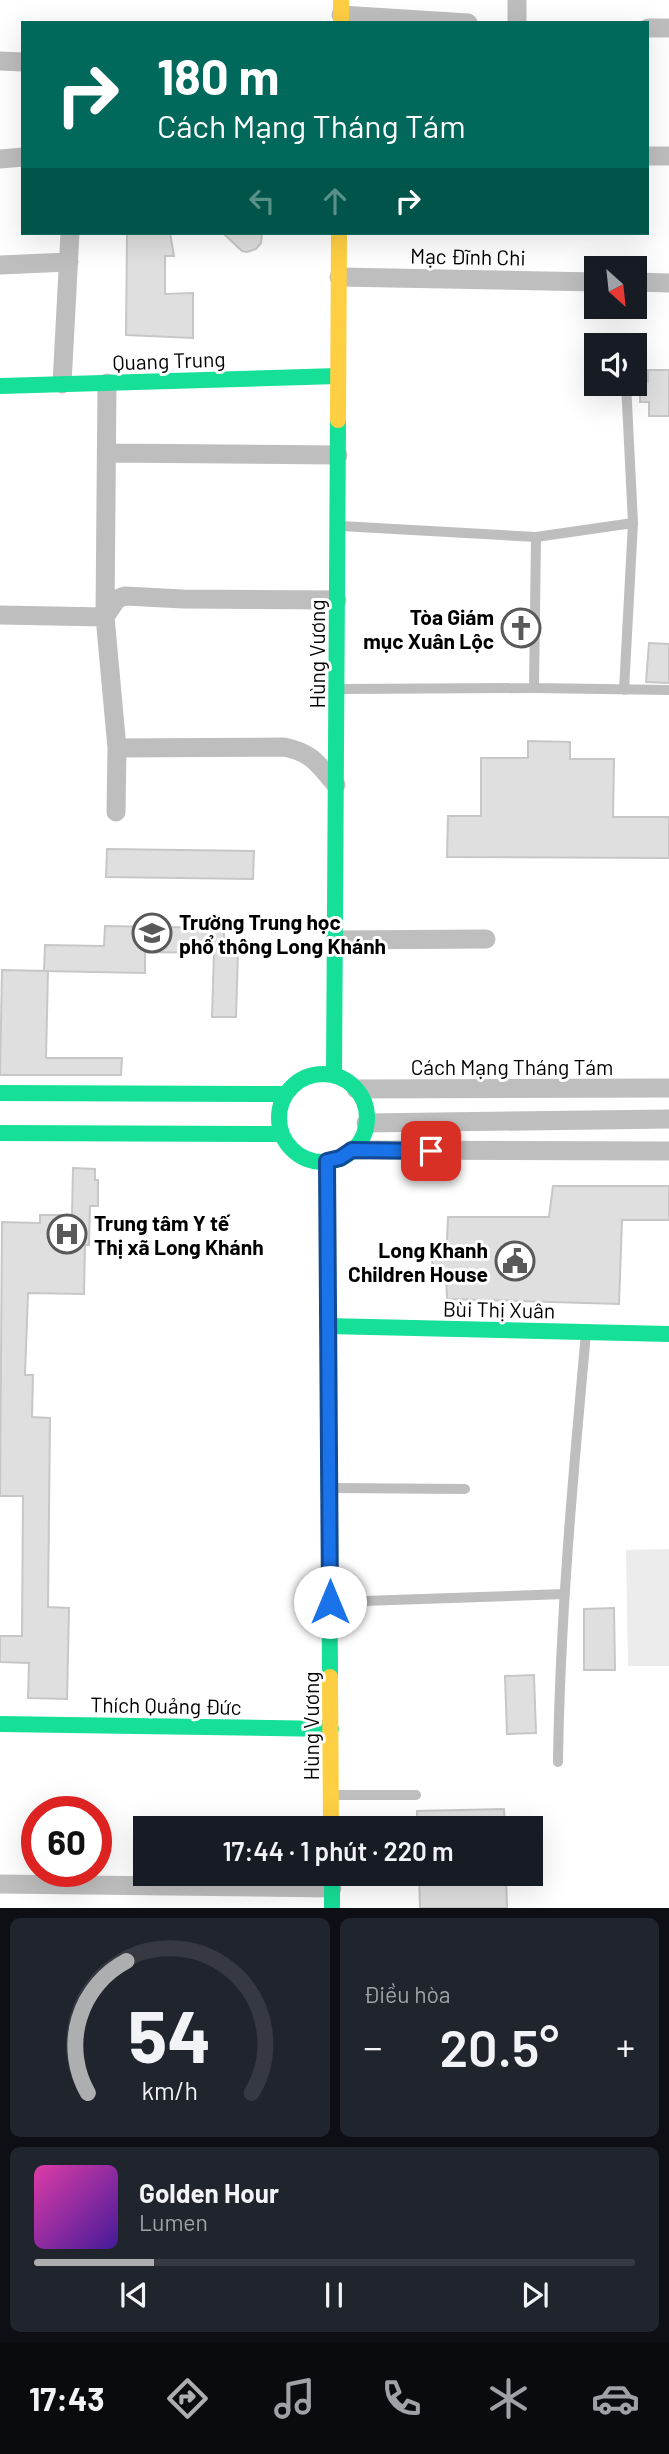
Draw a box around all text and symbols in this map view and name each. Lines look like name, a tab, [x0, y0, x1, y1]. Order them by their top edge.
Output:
text: 180 m	[157, 46, 280, 105]
icon: right	[42, 49, 133, 140]
text: Cách Mạng Tháng Tám	[157, 106, 466, 144]
icon: left	[243, 182, 281, 220]
icon: ahead	[316, 182, 354, 220]
icon: right	[389, 182, 427, 220]
street label: Mạc Đĩnh Chi	[410, 242, 526, 270]
north arrow	[584, 256, 648, 318]
map controls	[584, 256, 647, 396]
button: sound	[584, 333, 647, 396]
street label: Quang Trung	[112, 346, 226, 374]
street label: Hùng Vương	[304, 599, 329, 709]
place label: Tòa Giám mục Xuân Lộc	[363, 604, 494, 653]
church icon: Tòa Giám mục Xuân Lộc	[500, 607, 542, 649]
place label: Trường Trung học phổ thông Long Khánh	[179, 909, 386, 958]
school or university icon: Trường Trung học phổ thông Long Khánh	[131, 912, 173, 954]
street label: Cách Mạng Tháng Tám	[411, 1054, 613, 1079]
pin	[401, 1121, 461, 1181]
icon: arrive	[412, 1132, 450, 1170]
place label: Trung tâm Y tế Thị xã Long Khánh	[94, 1210, 264, 1259]
hospital icon: Trung tâm Y tế Thị xã Long Khánh	[46, 1213, 88, 1255]
place label: Long Khanh Children House	[348, 1237, 488, 1286]
public building icon: Long Khanh Children House	[494, 1240, 536, 1282]
street label: Bùi Thị Xuân	[443, 1296, 555, 1322]
position arrow	[293, 1565, 367, 1639]
street label: Hùng Vương	[298, 1671, 323, 1781]
street label: Thích Quảng Đức	[90, 1691, 242, 1719]
speed limit sign: 60	[21, 1796, 112, 1887]
text: 17:44 · 1 phút · 220 m	[222, 1835, 454, 1866]
text: Điều hòa	[364, 1980, 451, 2008]
text: 54	[128, 1991, 211, 2079]
text: 20.5°	[439, 2015, 559, 2077]
text: −	[364, 2023, 383, 2069]
text: +	[616, 2023, 635, 2069]
text: km/h	[141, 2075, 198, 2105]
text: Golden Hour	[139, 2177, 279, 2208]
text: Lumen	[139, 2208, 208, 2236]
icon: previous	[115, 2276, 153, 2314]
icon: pause	[315, 2276, 353, 2314]
icon: next	[516, 2276, 554, 2314]
icon: directions	[163, 2374, 212, 2423]
icon: music	[270, 2374, 319, 2423]
icon: phone	[377, 2374, 426, 2423]
icon: climate	[484, 2374, 533, 2423]
icon: car	[591, 2374, 640, 2423]
text: 17:43	[29, 2379, 105, 2417]

